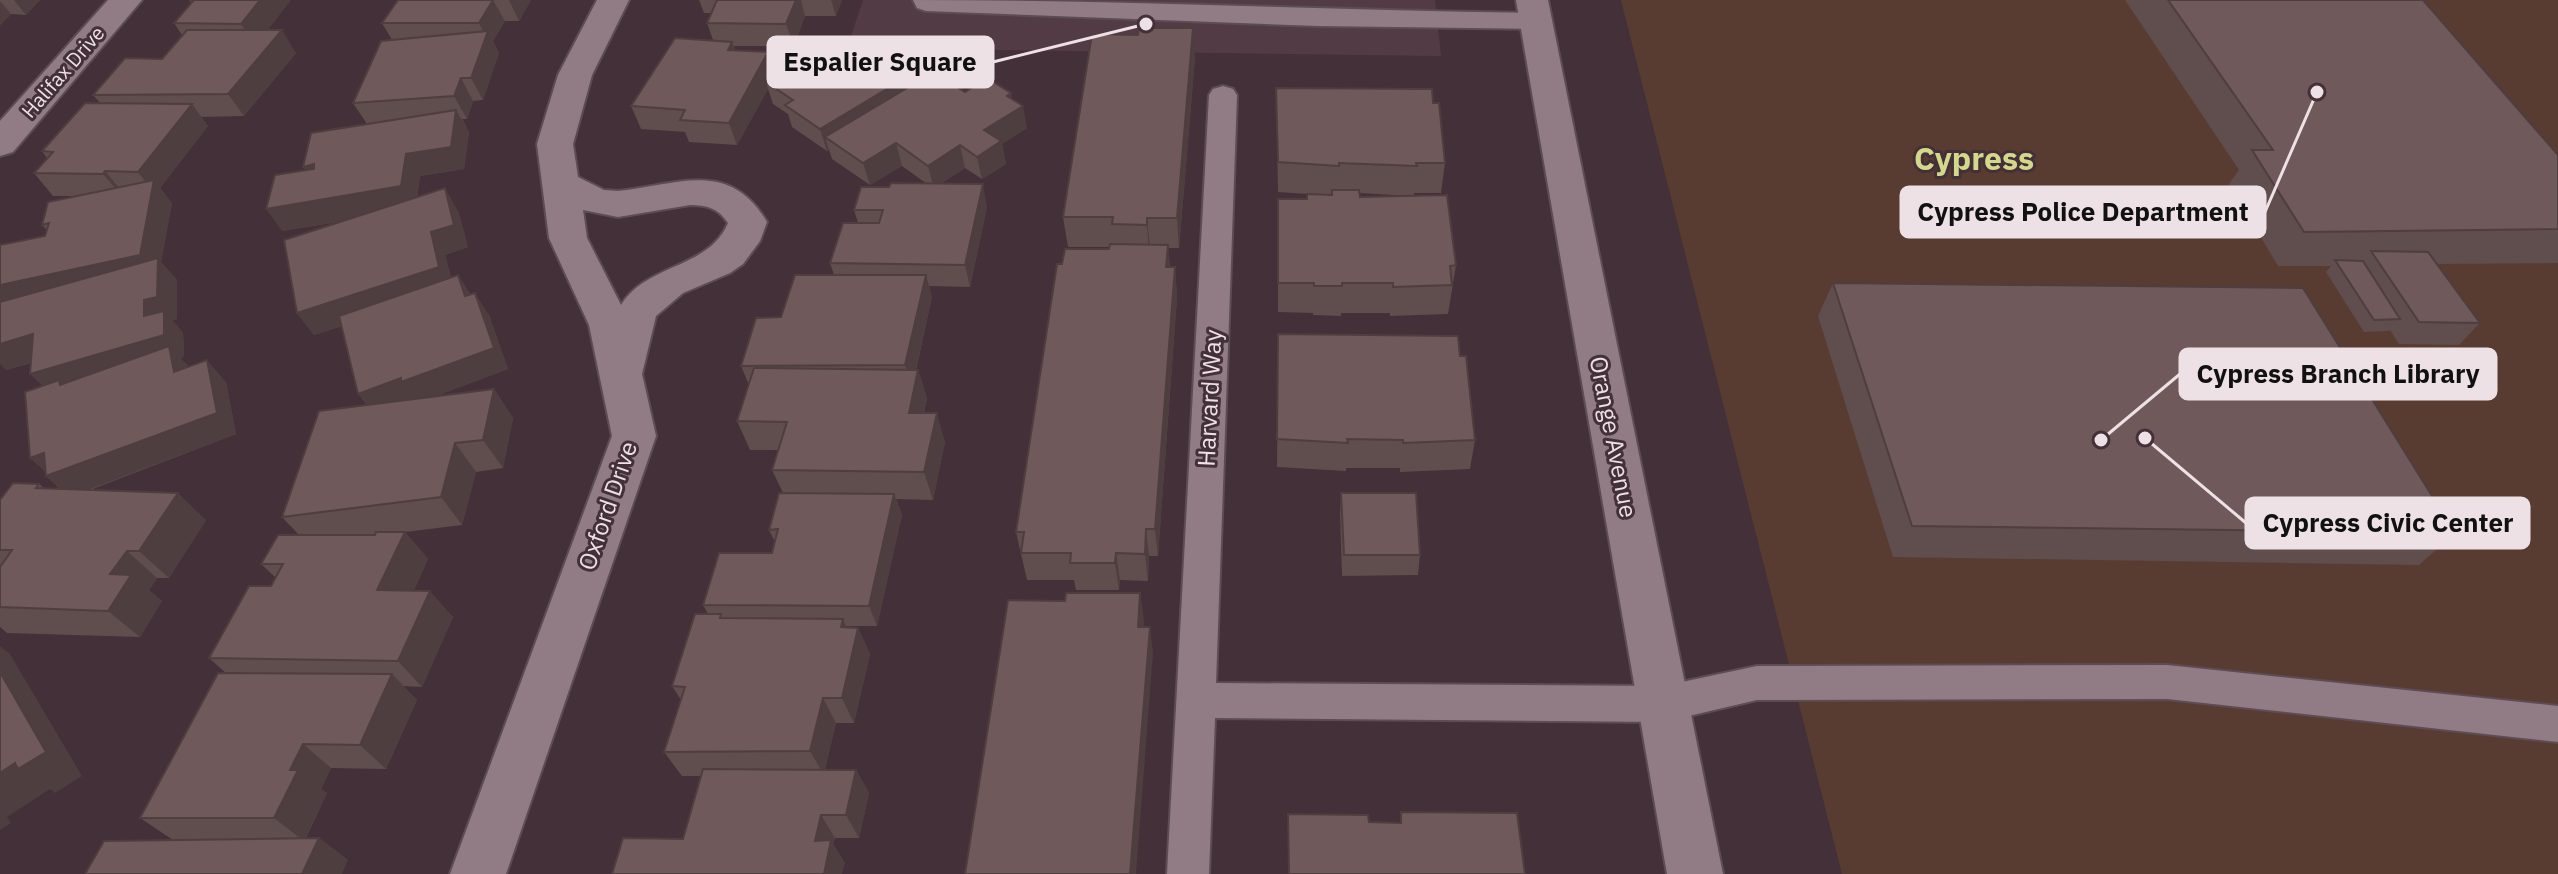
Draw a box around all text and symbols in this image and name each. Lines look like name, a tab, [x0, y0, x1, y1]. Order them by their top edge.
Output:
street label: Halifax Drive	[15, 20, 110, 123]
callout: Espalier Square	[768, 37, 993, 87]
text: Espalier Square	[783, 44, 977, 78]
district label: Cypress	[1914, 137, 2034, 179]
callout: Cypress Police Department	[1901, 187, 2265, 237]
text: Cypress Police Department	[1917, 194, 2249, 228]
street label: Harvard Way	[1189, 329, 1229, 467]
callout: Cypress Branch Library	[2180, 349, 2496, 399]
street label: Orange Avenue	[1583, 353, 1645, 520]
text: Cypress Branch Library	[2196, 356, 2480, 390]
street label: Oxford Drive	[570, 437, 644, 574]
callout: Cypress Civic Center	[2246, 498, 2529, 548]
text: Cypress Civic Center	[2262, 505, 2514, 539]

